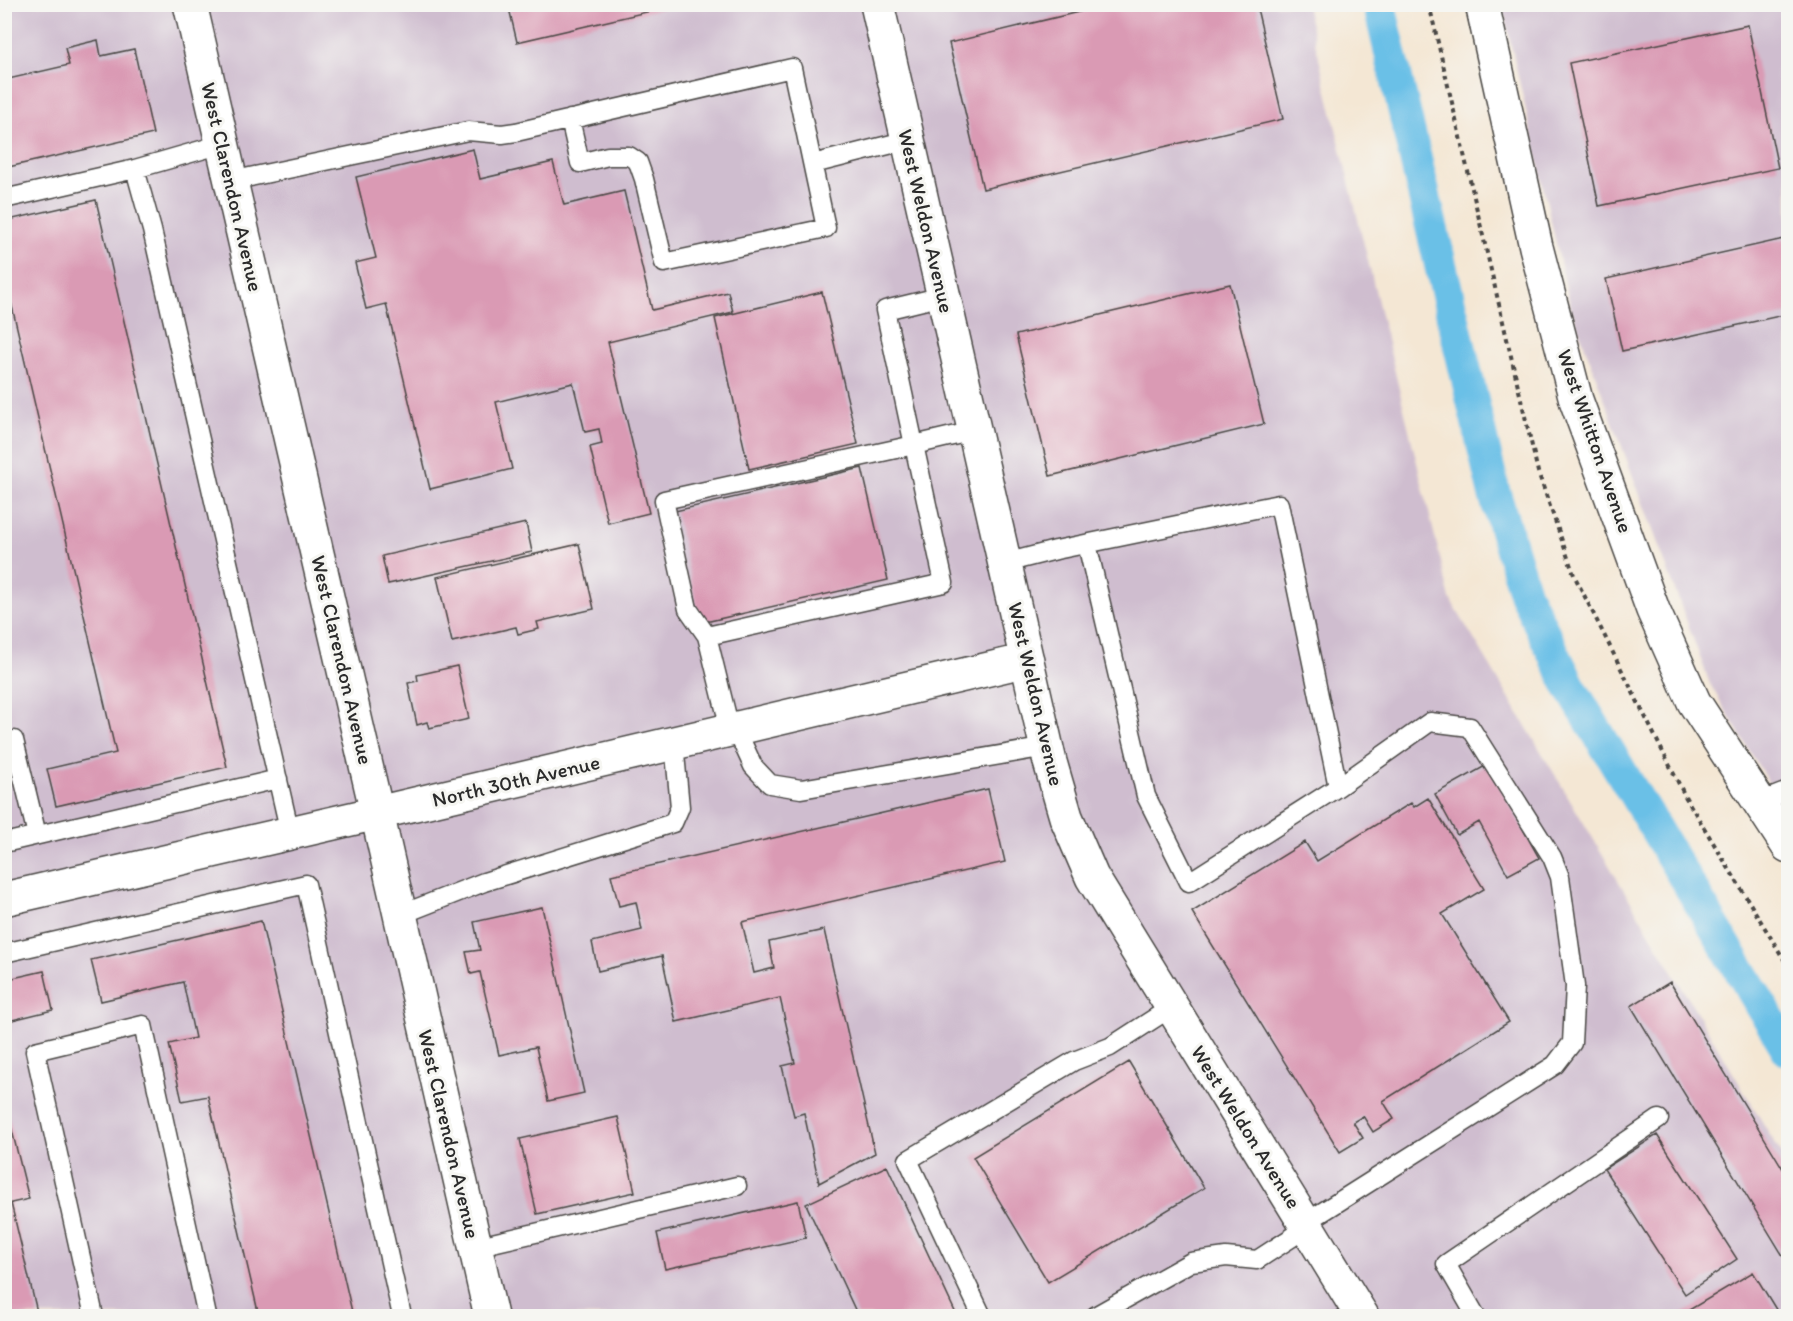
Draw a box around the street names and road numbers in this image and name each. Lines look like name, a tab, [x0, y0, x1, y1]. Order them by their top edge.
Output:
street label: West Clarendon Avenue	[196, 80, 269, 294]
street label: West Weldon Avenue	[893, 127, 960, 315]
street label: West Whitton Avenue	[1552, 346, 1639, 536]
street label: West Clarendon Avenue	[306, 553, 379, 767]
street label: West Weldon Avenue	[1003, 600, 1070, 788]
street label: North 30th Avenue	[430, 749, 602, 812]
street label: West Clarendon Avenue	[413, 1027, 486, 1241]
street label: West Weldon Avenue	[1186, 1040, 1307, 1213]

